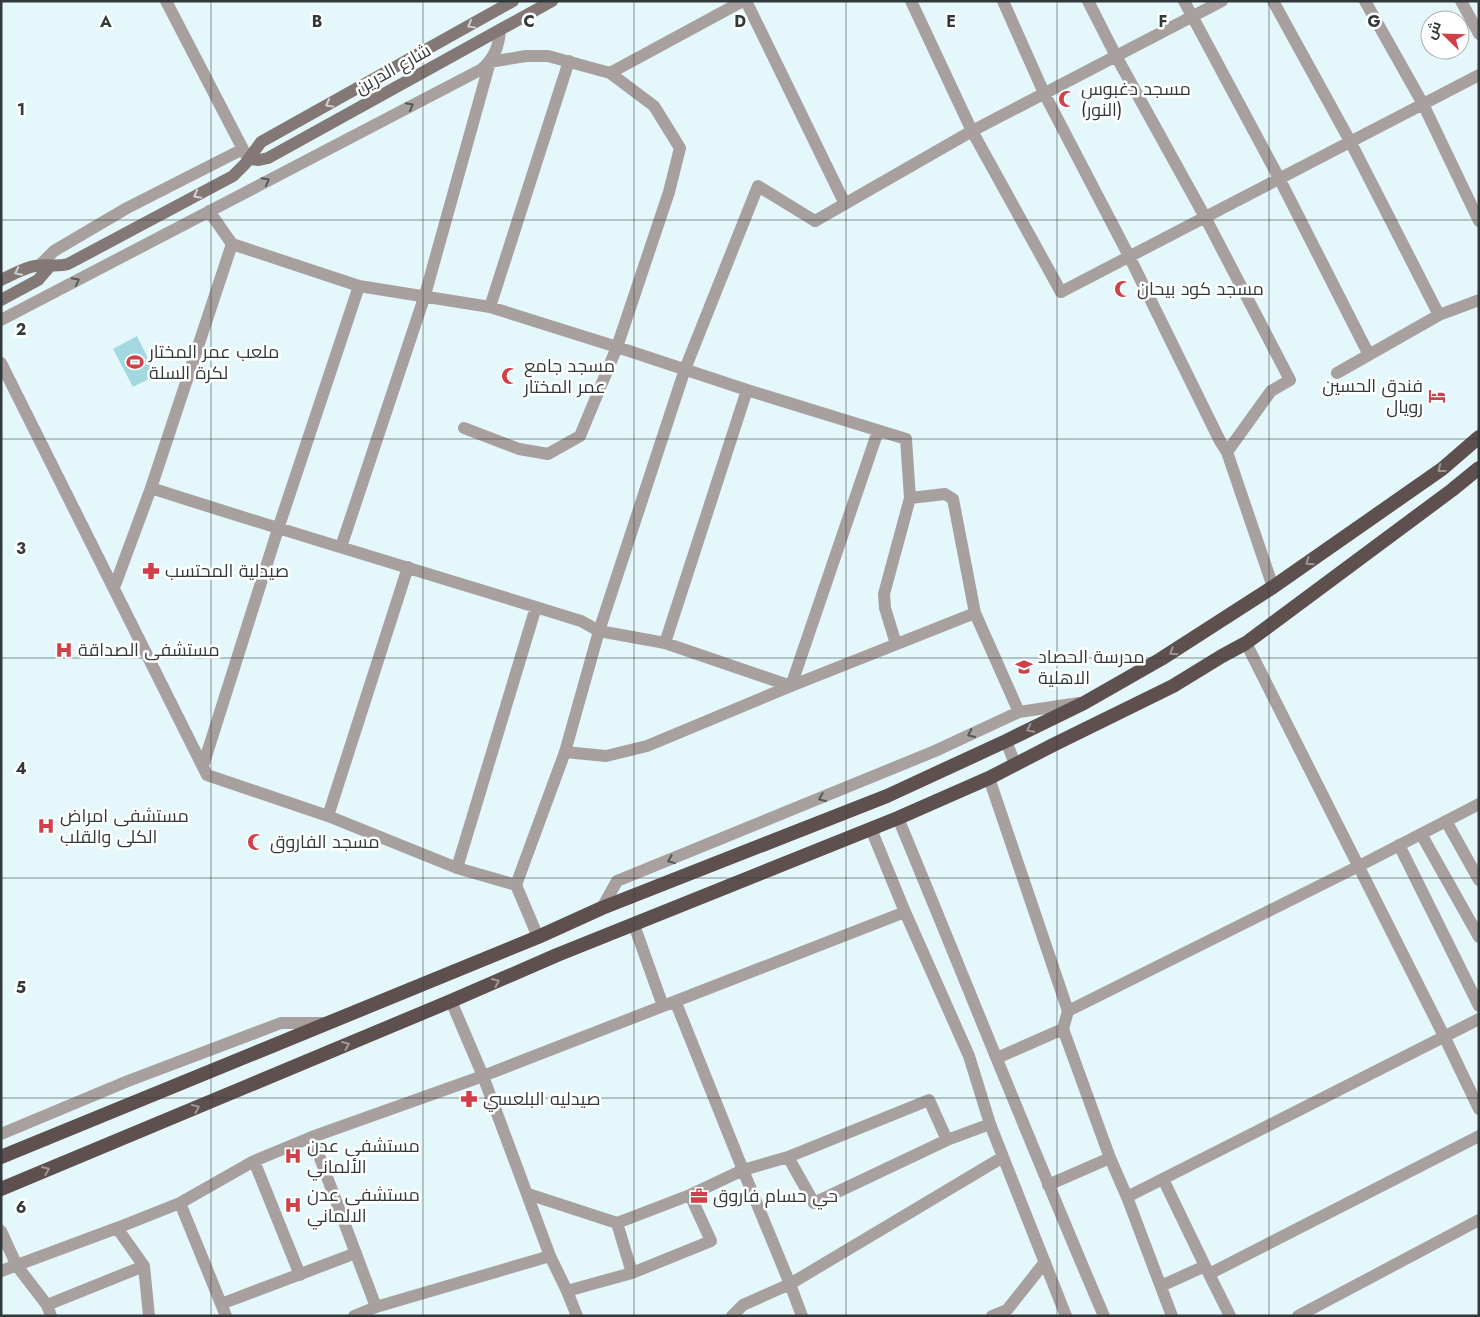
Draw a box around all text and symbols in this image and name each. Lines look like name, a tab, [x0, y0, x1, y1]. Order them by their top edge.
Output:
text: A	[99, 10, 112, 33]
text: B	[312, 10, 322, 33]
text: C	[523, 10, 535, 33]
text: D	[734, 10, 746, 33]
text: E	[946, 10, 956, 33]
text: F	[1159, 10, 1167, 33]
text: G	[1367, 10, 1381, 33]
north arrow	[1420, 10, 1470, 60]
text: ش	[1420, 18, 1446, 42]
one-way arrow	[467, 19, 476, 29]
street label: شارع الدرين	[350, 37, 436, 101]
place label: مسجد دغبوس (النور)	[1081, 76, 1191, 123]
mosque icon: مسجد دغبوس (النور)	[1057, 89, 1077, 109]
text: 1	[17, 98, 25, 121]
one-way arrow	[325, 98, 334, 108]
one-way arrow	[405, 102, 414, 112]
one-way arrow	[261, 177, 270, 187]
one-way arrow	[193, 189, 202, 199]
one-way arrow	[15, 266, 24, 276]
place label: مسجد كود بيحان	[1137, 276, 1264, 302]
one-way arrow	[70, 277, 79, 287]
mosque icon: مسجد كود بيحان	[1113, 279, 1133, 299]
text: 2	[16, 318, 26, 341]
place label: ملعب عمر المختار لكرة السلة	[148, 339, 279, 386]
sports icon: ملعب عمر المختار لكرة السلة	[125, 352, 145, 372]
place label: مسجد جامع عمر المختار	[523, 353, 615, 400]
mosque icon: مسجد جامع عمر المختار	[500, 366, 520, 386]
place label: فندق الحسين رويال	[1322, 373, 1423, 420]
hotel icon: فندق الحسين رويال	[1427, 386, 1447, 406]
one-way arrow	[1438, 463, 1447, 472]
text: 3	[16, 537, 26, 560]
one-way arrow	[1305, 556, 1314, 565]
place label: صيدلية المحتسب	[165, 558, 289, 584]
pharmacy icon: صيدلية المحتسب	[141, 561, 161, 581]
place label: مستشفى الصداقة	[78, 637, 220, 663]
hospital icon: مستشفى الصداقة	[54, 640, 74, 660]
place label: مدرسة الحصاد الاهلية	[1038, 644, 1145, 691]
one-way arrow	[1169, 645, 1178, 655]
school or university icon: مدرسة الحصاد الاهلية	[1014, 657, 1034, 677]
one-way arrow	[1026, 723, 1035, 733]
one-way arrow	[967, 728, 976, 739]
text: 4	[15, 757, 27, 780]
one-way arrow	[818, 792, 827, 803]
place label: مستشفى امراض الكلى والقلب	[60, 803, 189, 850]
hospital icon: مستشفى امراض الكلى والقلب	[36, 816, 56, 836]
place label: مسجد الفاروق	[270, 829, 380, 855]
mosque icon: مسجد الفاروق	[246, 832, 266, 852]
one-way arrow	[667, 853, 676, 864]
text: 5	[16, 976, 26, 999]
one-way arrow	[491, 977, 500, 988]
one-way arrow	[341, 1041, 350, 1052]
place label: صيدليه البلعسي	[483, 1086, 600, 1112]
pharmacy icon: صيدليه البلعسي	[459, 1089, 479, 1109]
one-way arrow	[191, 1103, 200, 1114]
place label: مستشفى عدن الألماني	[307, 1133, 420, 1181]
hospital icon: مستشفى عدن الألماني	[283, 1146, 303, 1166]
one-way arrow	[41, 1166, 50, 1177]
place label: مستشفى عدن الالماني	[307, 1182, 420, 1230]
place label: حي حسام فاروق	[713, 1183, 838, 1210]
office icon: حي حسام فاروق	[689, 1186, 709, 1206]
hospital icon: مستشفى عدن الالماني	[283, 1195, 303, 1215]
text: 6	[16, 1196, 26, 1219]

